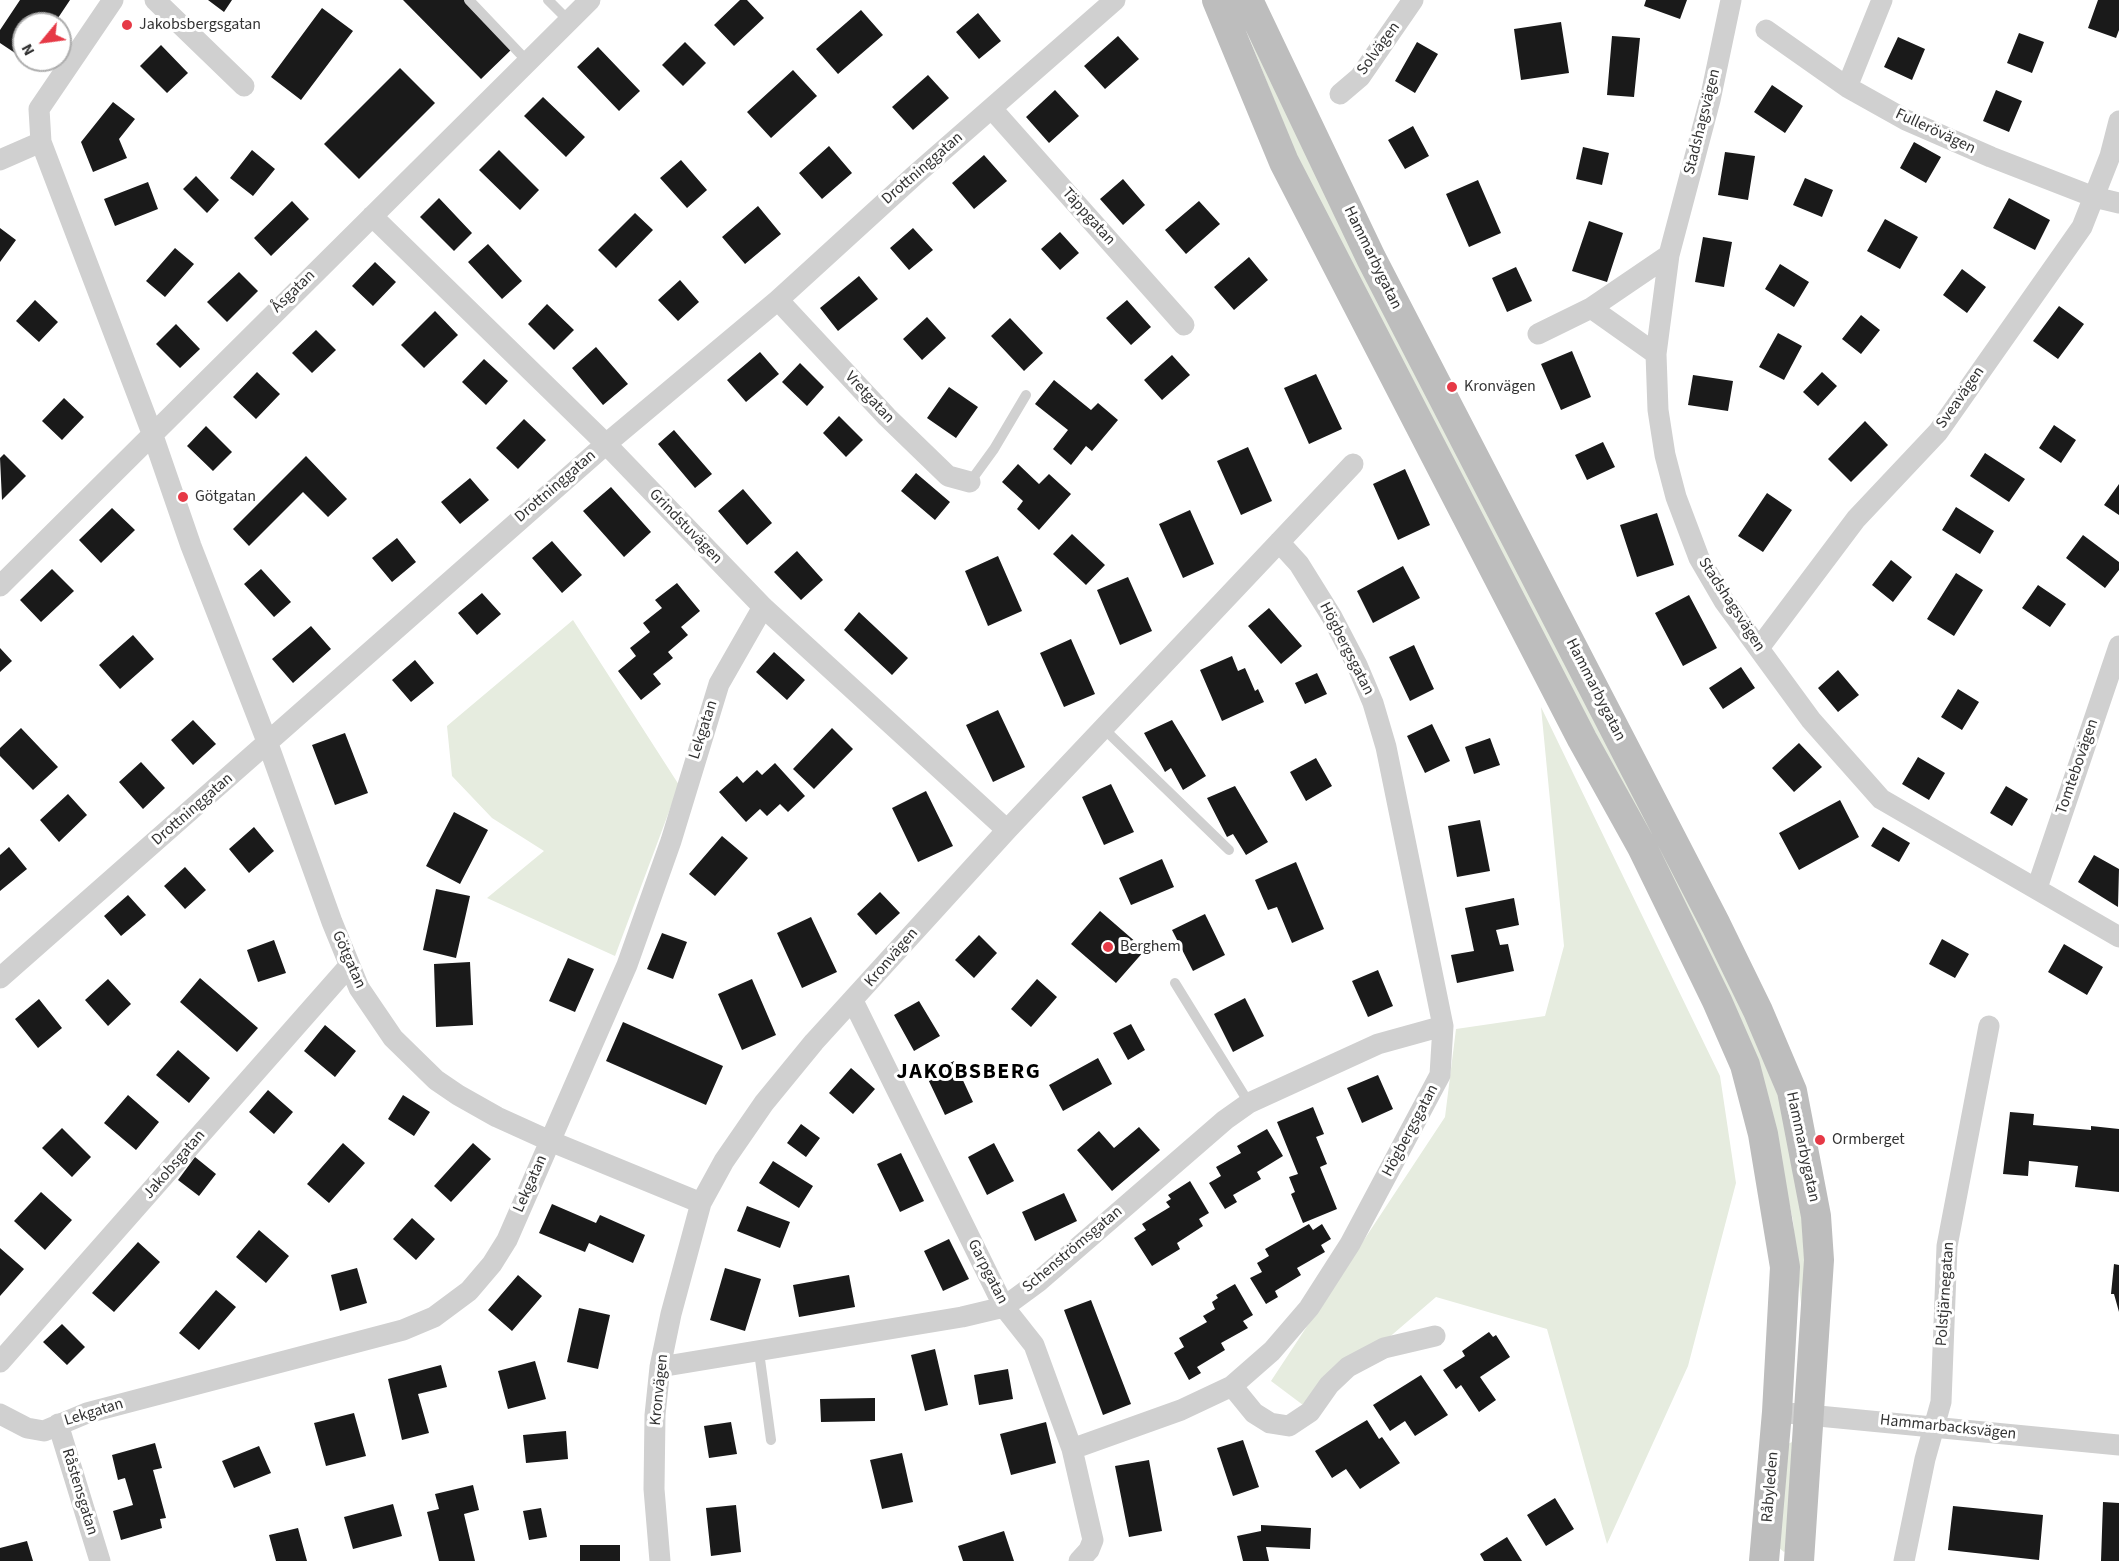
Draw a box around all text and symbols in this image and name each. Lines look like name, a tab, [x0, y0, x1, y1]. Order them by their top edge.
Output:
north arrow	[12, 12, 72, 72]
place label: Jakobsbergsgatan	[139, 15, 261, 35]
marker: Jakobsbergsgatan	[120, 18, 134, 32]
street label: Solvägen	[1353, 19, 1405, 79]
text: N	[16, 40, 40, 60]
street label: Stadshagsvägen	[1681, 67, 1725, 177]
street label: Fullerövägen	[1892, 105, 1978, 159]
street label: Drottninggatan	[879, 129, 967, 209]
street label: Täppgatan	[1057, 184, 1119, 250]
street label: Hammarbygatan	[1339, 203, 1405, 313]
street label: Åsgatan	[268, 267, 320, 317]
street label: Sveavägen	[1933, 363, 1989, 433]
street label: Vretgatan	[840, 368, 898, 428]
place label: Kronvägen	[1464, 377, 1536, 397]
marker: Kronvägen	[1445, 380, 1459, 394]
street label: Drottninggatan	[512, 447, 600, 527]
street label: Grindstuvägen	[644, 485, 726, 569]
place label: Götgatan	[195, 487, 256, 507]
marker: Götgatan	[176, 490, 190, 504]
street label: Stadshagsvägen	[1693, 554, 1769, 656]
street label: Högbergsgatan	[1314, 599, 1378, 699]
street label: Hammarbygatan	[1561, 636, 1629, 744]
street label: Lekgatan	[685, 698, 723, 762]
street label: Tomtebovägen	[2053, 717, 2103, 817]
street label: Drottninggatan	[149, 770, 237, 850]
street label: Kronvägen	[861, 925, 923, 991]
street label: Götgatan	[327, 928, 369, 992]
place label: Berghem	[1120, 937, 1181, 957]
marker: Berghem	[1101, 940, 1115, 954]
district label: JAKOBSBERG	[897, 1060, 1041, 1086]
street label: Högbergsgatan	[1379, 1082, 1443, 1180]
street label: Hammarbygatan	[1781, 1090, 1823, 1204]
street label: Jakobsgatan	[140, 1127, 210, 1203]
place label: Ormberget	[1832, 1130, 1905, 1150]
marker: Ormberget	[1813, 1133, 1827, 1147]
street label: Lekgatan	[510, 1152, 552, 1216]
street label: Schenströmsgatan	[1019, 1203, 1127, 1297]
street label: Garpgatan	[963, 1237, 1011, 1307]
street label: Polstjärnegatan	[1933, 1241, 1959, 1347]
street label: Kronvägen	[647, 1353, 673, 1427]
street label: Lekgatan	[62, 1395, 126, 1431]
street label: Hammarbacksvägen	[1879, 1411, 2017, 1445]
street label: Råstensgatan	[57, 1446, 101, 1538]
street label: Råbyleden	[1758, 1451, 1784, 1523]

